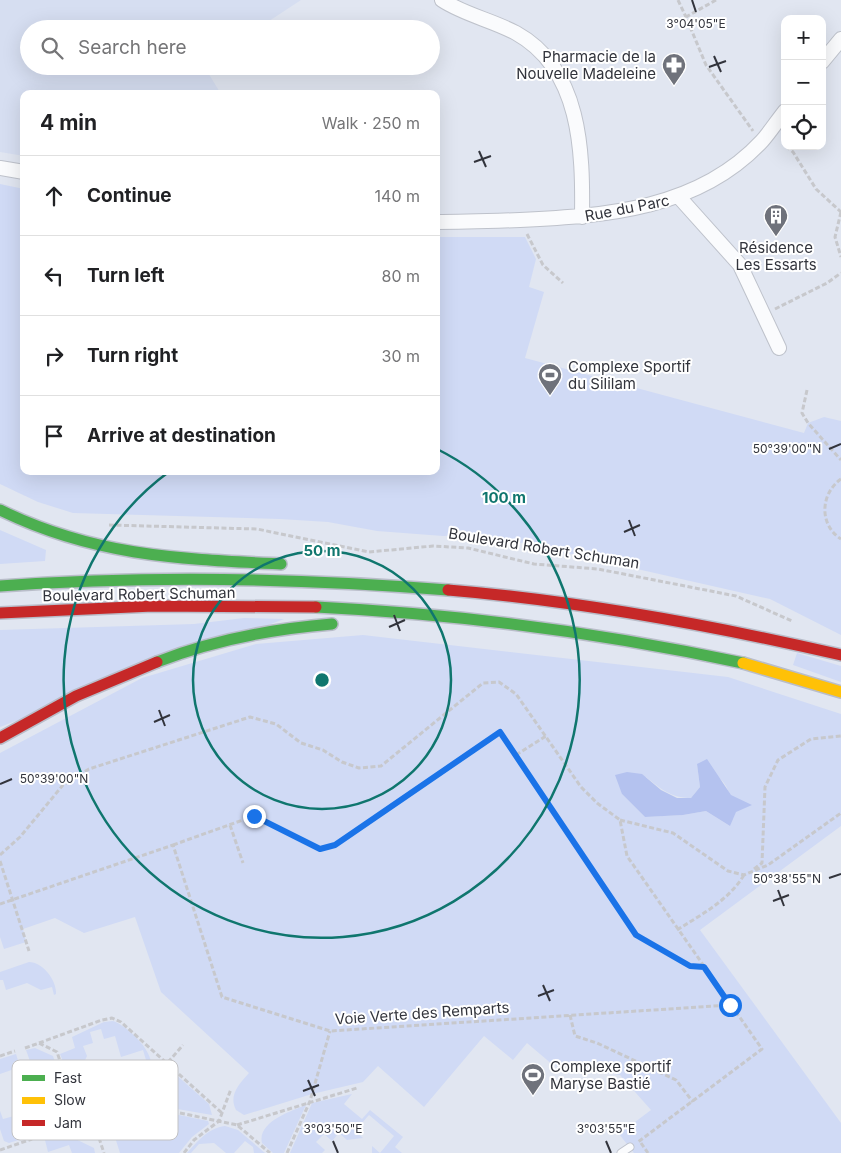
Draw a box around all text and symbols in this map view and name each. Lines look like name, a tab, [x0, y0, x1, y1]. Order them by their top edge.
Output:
map controls	[781, 15, 826, 150]
button: +	[781, 15, 826, 60]
text: 3°04'05"E	[666, 16, 726, 31]
search box	[20, 20, 440, 75]
icon: search	[38, 34, 66, 62]
text: Search here	[78, 36, 187, 59]
place label: Pharmacie de la Nouvelle Madeleine	[516, 47, 656, 83]
pharmacy icon: Pharmacie de la Nouvelle Madeleine	[661, 52, 687, 86]
button: −	[781, 60, 826, 105]
button: locate	[781, 105, 826, 150]
text: 4 min	[40, 110, 97, 135]
text: Walk · 250 m	[322, 113, 420, 133]
icon: ahead	[40, 182, 68, 210]
text: Continue	[87, 184, 172, 207]
text: 140 m	[375, 186, 420, 206]
street label: Rue du Parc	[583, 190, 671, 226]
building icon: Résidence Les Essarts	[763, 203, 789, 237]
place label: Résidence Les Essarts	[735, 238, 817, 274]
icon: left	[40, 262, 68, 290]
text: Turn left	[87, 264, 165, 287]
text: 80 m	[381, 266, 420, 286]
icon: right	[40, 342, 68, 370]
text: Turn right	[87, 344, 178, 367]
text: 30 m	[382, 346, 420, 366]
place label: Complexe Sportif du Sililam	[568, 357, 691, 393]
sports icon: Complexe Sportif du Sililam	[537, 362, 563, 396]
icon: arrive	[40, 422, 68, 450]
text: Arrive at destination	[87, 424, 276, 447]
text: 50°39'00"N	[753, 441, 821, 456]
text: 100 m	[482, 488, 526, 507]
street label: Boulevard Robert Schuman	[447, 524, 641, 572]
text: 50 m	[304, 541, 340, 560]
street label: Boulevard Robert Schuman	[42, 583, 236, 605]
centre of rings	[313, 671, 331, 689]
text: 50°39'00"N	[20, 771, 88, 786]
route end	[243, 805, 266, 828]
text: 50°38'55"N	[753, 871, 821, 886]
route start	[719, 994, 742, 1017]
street label: Voie Verte des Remparts	[334, 997, 510, 1029]
place label: Complexe sportif Maryse Bastié	[550, 1057, 672, 1093]
legend	[12, 1060, 178, 1140]
sports icon: Complexe sportif Maryse Bastié	[520, 1062, 546, 1096]
text: Fast	[54, 1069, 82, 1086]
text: Slow	[54, 1091, 86, 1108]
text: Jam	[54, 1114, 82, 1131]
text: 3°03'50"E	[304, 1121, 362, 1136]
text: 3°03'55"E	[577, 1121, 635, 1136]

